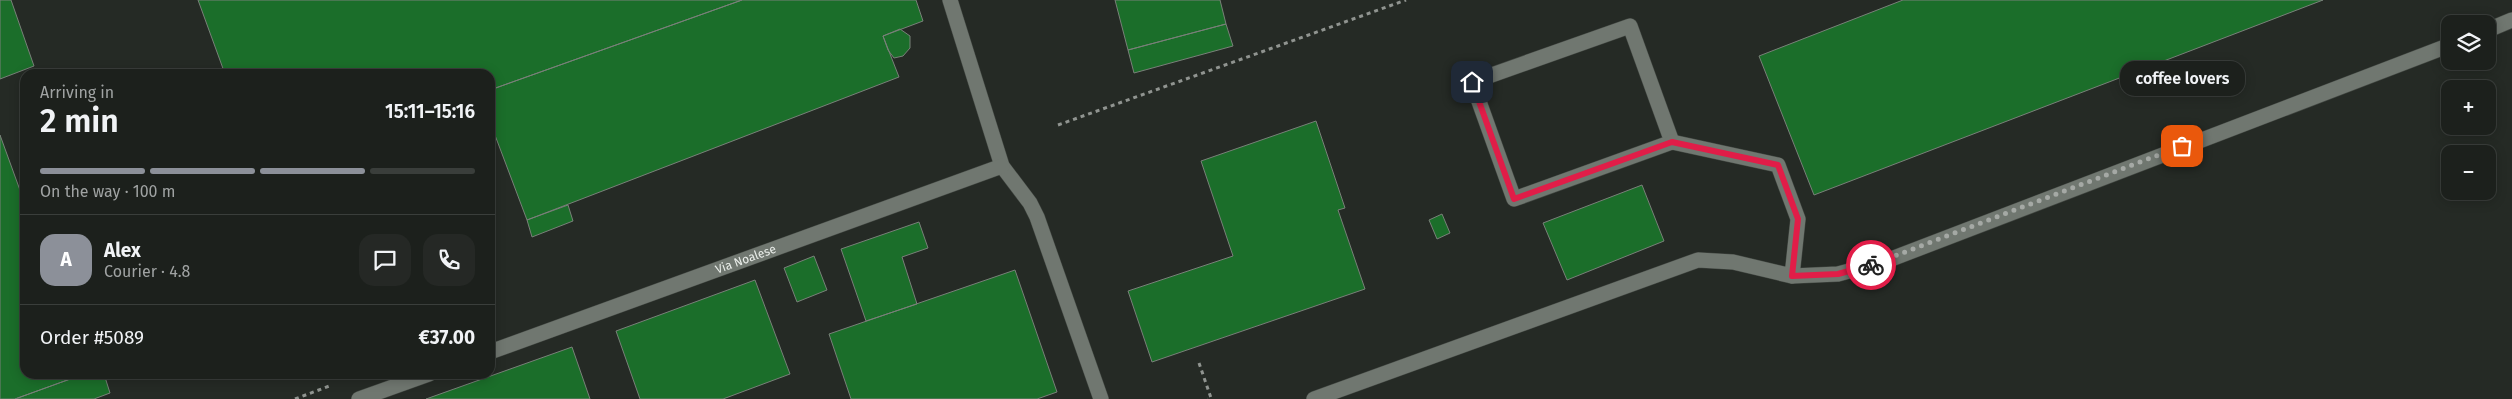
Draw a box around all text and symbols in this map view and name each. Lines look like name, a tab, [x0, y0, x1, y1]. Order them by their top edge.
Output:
map controls	[2441, 15, 2496, 200]
button: layers	[2441, 15, 2496, 70]
pin	[1451, 61, 1493, 103]
callout: coffee lovers	[2120, 61, 2244, 96]
icon: home	[1458, 68, 1486, 96]
text: coffee lovers	[2136, 69, 2229, 88]
button: +	[2441, 80, 2496, 135]
text: Arriving in	[40, 83, 114, 102]
text: 15:11–15:16	[385, 100, 475, 123]
text: 2 min	[40, 102, 119, 140]
pin	[2161, 125, 2203, 167]
icon: bag	[2168, 132, 2196, 160]
button: −	[2441, 145, 2496, 200]
text: On the way · 100 m	[40, 182, 175, 201]
button: chat	[359, 234, 411, 286]
button: phone	[423, 234, 475, 286]
text: Alex	[104, 239, 141, 262]
courier	[1846, 240, 1896, 290]
street label: Via Noalese	[713, 242, 778, 277]
text: A	[60, 248, 72, 271]
icon: bike	[1857, 251, 1885, 279]
text: Courier · 4.8	[104, 262, 190, 281]
text: Order #5089	[40, 326, 144, 349]
text: €37.00	[419, 326, 475, 349]

